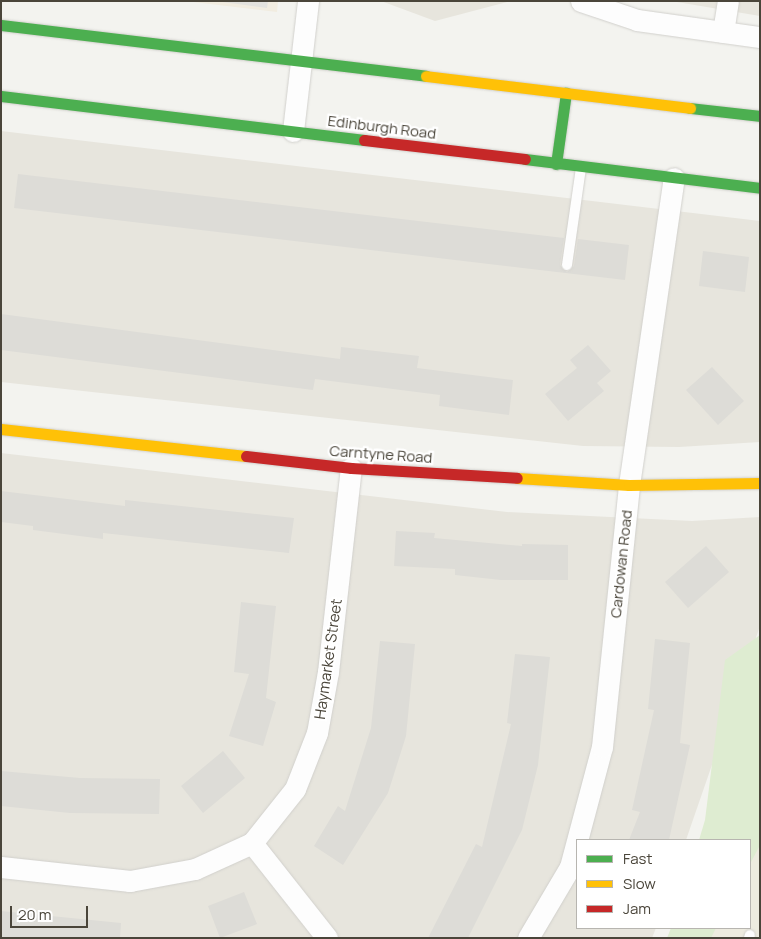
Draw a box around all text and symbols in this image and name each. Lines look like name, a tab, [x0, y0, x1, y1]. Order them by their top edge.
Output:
street label: Edinburgh Road	[327, 111, 437, 143]
street label: Carntyne Road	[329, 441, 433, 467]
street label: Cardowan Road	[606, 509, 636, 619]
street label: Haymarket Street	[311, 598, 345, 720]
legend	[576, 839, 751, 929]
text: Fast	[623, 848, 652, 869]
text: Slow	[623, 873, 656, 894]
scale bar	[12, 896, 90, 928]
text: Jam	[623, 898, 651, 919]
text: 20 m	[18, 904, 51, 925]

